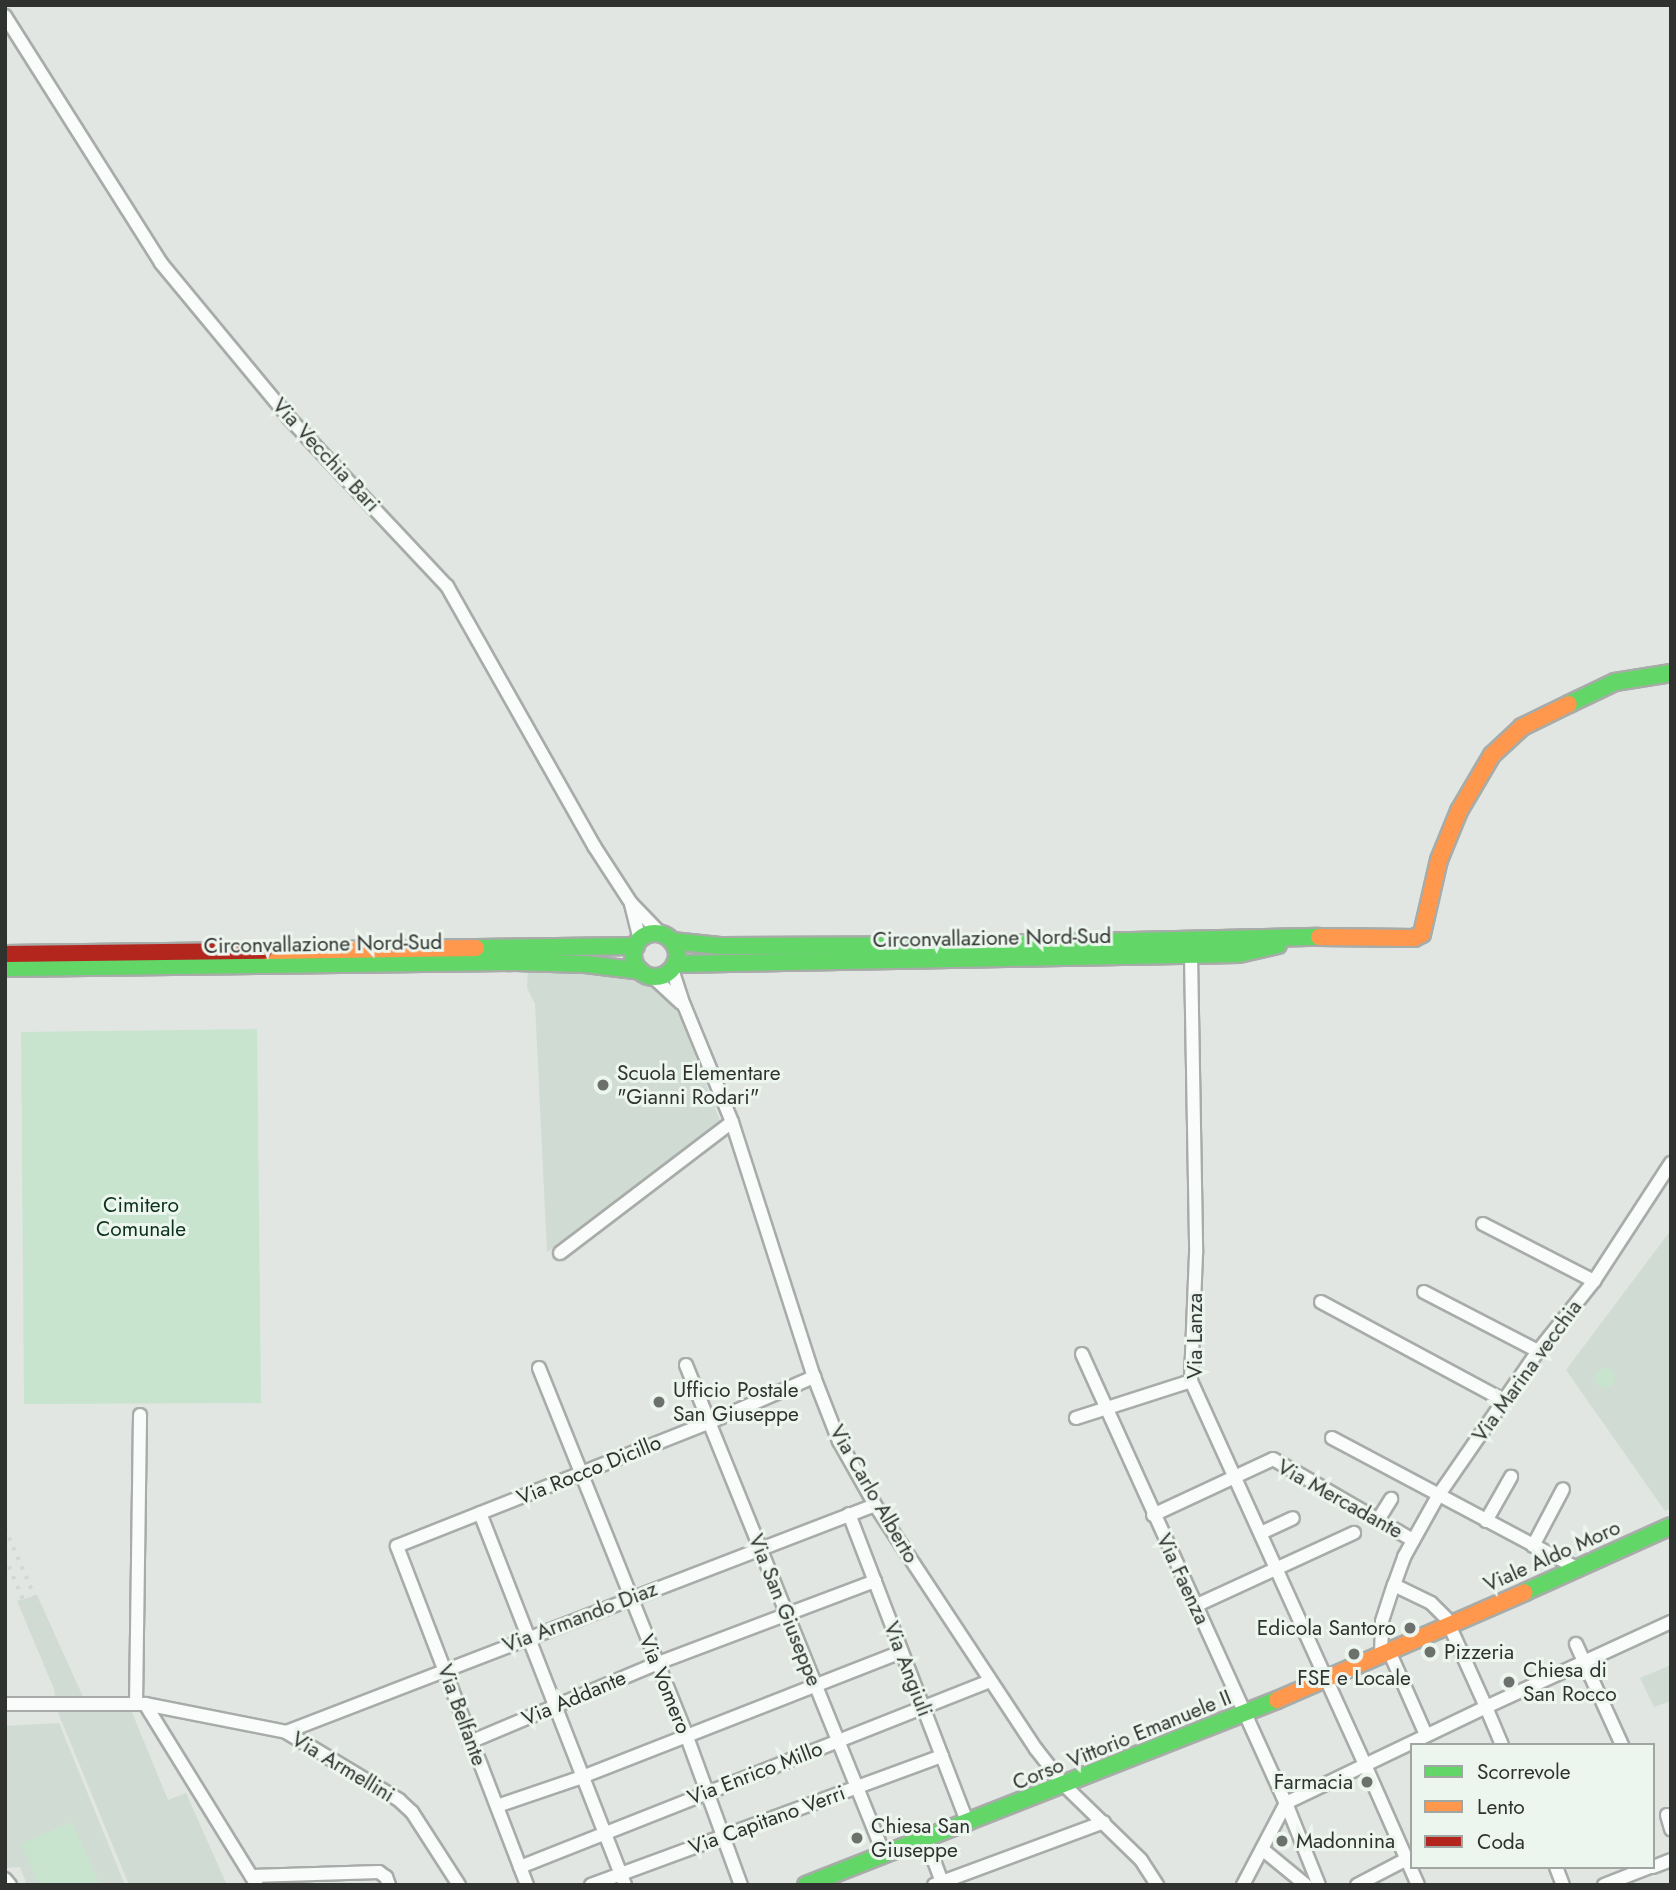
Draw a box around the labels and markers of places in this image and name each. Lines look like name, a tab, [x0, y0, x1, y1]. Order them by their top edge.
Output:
place label: Scuola Elementare "Gianni Rodari"	[617, 1060, 781, 1110]
marker: Scuola Elementare "Gianni Rodari"	[595, 1077, 611, 1093]
place label: Ufficio Postale San Giuseppe	[673, 1377, 799, 1427]
marker: Ufficio Postale San Giuseppe	[651, 1394, 667, 1410]
place label: Edicola Santoro	[1257, 1615, 1396, 1641]
marker: Edicola Santoro	[1402, 1620, 1418, 1636]
place label: Pizzeria	[1444, 1639, 1514, 1665]
marker: Pizzeria	[1422, 1644, 1438, 1660]
marker: FSE e Locale	[1346, 1646, 1362, 1662]
place label: Chiesa di San Rocco	[1523, 1657, 1617, 1707]
place label: FSE e Locale	[1297, 1665, 1411, 1691]
marker: Chiesa di San Rocco	[1501, 1674, 1517, 1690]
place label: Farmacia	[1274, 1769, 1353, 1795]
marker: Farmacia	[1359, 1774, 1375, 1790]
place label: Chiesa San Giuseppe	[871, 1813, 970, 1863]
place label: Madonnina	[1296, 1828, 1395, 1854]
marker: Chiesa San Giuseppe	[849, 1830, 865, 1846]
marker: Madonnina	[1274, 1833, 1290, 1849]

